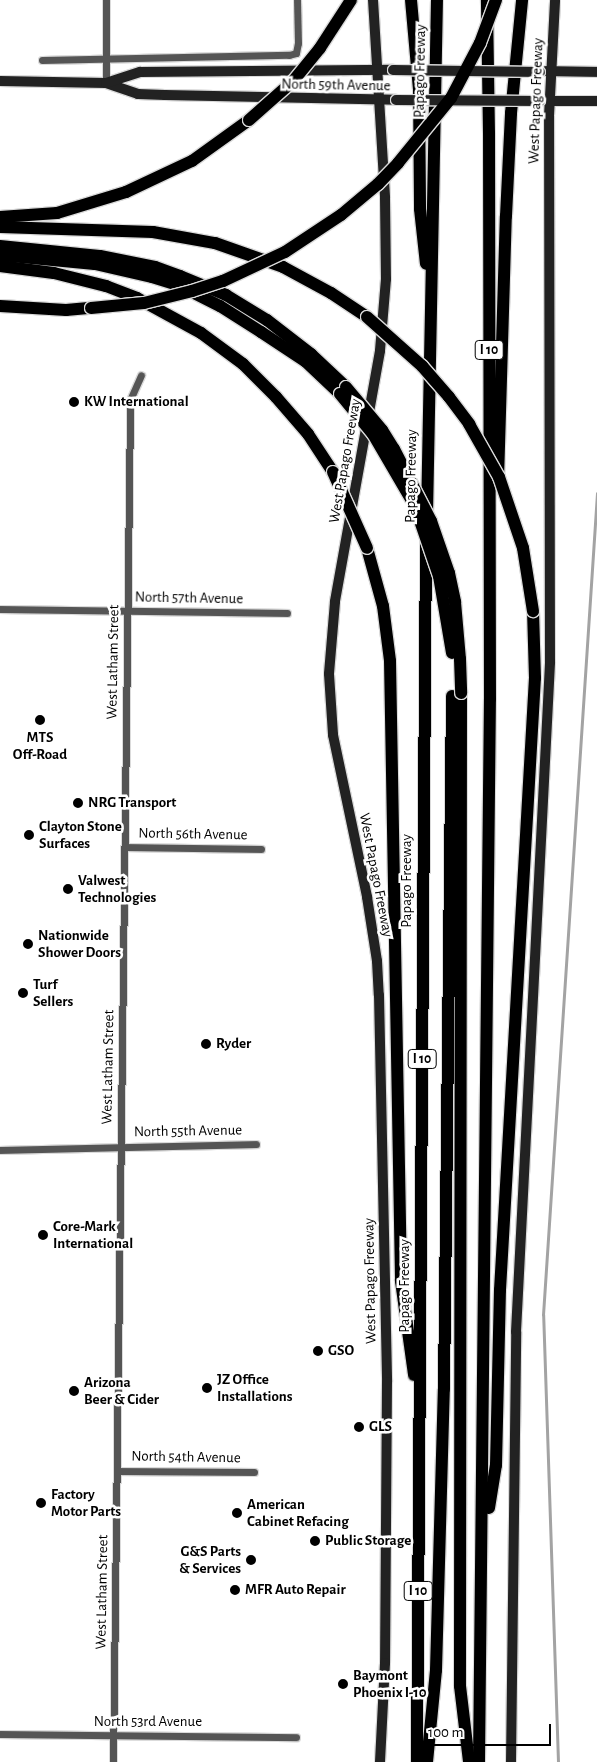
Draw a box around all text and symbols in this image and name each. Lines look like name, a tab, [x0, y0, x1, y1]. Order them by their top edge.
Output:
street label: Papago Freeway	[410, 24, 430, 118]
street label: West Papago Freeway	[525, 38, 547, 164]
street label: North 59th Avenue	[281, 75, 391, 95]
road number: I 10	[474, 338, 504, 362]
place label: KW International	[84, 393, 189, 411]
marker: KW International	[68, 396, 80, 408]
street label: West Papago Freeway	[325, 397, 365, 525]
street label: Papago Freeway	[401, 429, 421, 523]
street label: North 57th Avenue	[135, 588, 243, 608]
street label: West Latham Street	[103, 604, 123, 720]
marker: MTS Off-Road	[34, 714, 46, 726]
place label: MTS Off-Road	[13, 728, 67, 763]
place label: NRG Transport	[88, 794, 176, 812]
marker: NRG Transport	[72, 797, 84, 809]
street label: West Papago Freeway	[355, 811, 397, 939]
place label: Clayton Stone Surfaces	[39, 817, 122, 852]
street label: North 56th Avenue	[138, 824, 248, 844]
marker: Clayton Stone Surfaces	[23, 829, 35, 841]
street label: Papago Freeway	[398, 834, 416, 928]
place label: Valwest Technologies	[78, 871, 156, 906]
marker: Valwest Technologies	[62, 883, 74, 895]
place label: Nationwide Shower Doors	[38, 926, 121, 961]
marker: Nationwide Shower Doors	[22, 938, 34, 950]
place label: Turf Sellers	[33, 975, 73, 1010]
marker: Turf Sellers	[17, 987, 29, 999]
street label: West Latham Street	[98, 1009, 118, 1125]
place label: Ryder	[216, 1035, 251, 1053]
marker: Ryder	[200, 1038, 212, 1050]
road number: I 10	[407, 1048, 437, 1070]
street label: North 55th Avenue	[134, 1121, 242, 1141]
place label: Core-Mark International	[53, 1217, 133, 1252]
street label: West Papago Freeway	[360, 1218, 380, 1344]
marker: Core-Mark International	[37, 1229, 49, 1241]
street label: Papago Freeway	[396, 1239, 414, 1333]
place label: GSO	[328, 1342, 354, 1360]
marker: GSO	[312, 1345, 324, 1357]
place label: JZ Office Installations	[217, 1370, 292, 1405]
place label: Arizona Beer & Cider	[84, 1373, 159, 1408]
marker: JZ Office Installations	[201, 1382, 213, 1394]
marker: Arizona Beer & Cider	[68, 1385, 80, 1397]
place label: GLS	[369, 1418, 392, 1436]
marker: GLS	[353, 1421, 365, 1433]
street label: North 54th Avenue	[131, 1447, 241, 1467]
place label: Factory Motor Parts	[51, 1485, 121, 1520]
place label: American Cabinet Refacing	[247, 1495, 349, 1530]
marker: Factory Motor Parts	[35, 1497, 47, 1509]
marker: American Cabinet Refacing	[231, 1507, 243, 1519]
place label: Public Storage	[325, 1532, 411, 1550]
street label: West Latham Street	[92, 1534, 112, 1650]
marker: Public Storage	[309, 1535, 321, 1547]
place label: G&S Parts & Services	[179, 1542, 241, 1577]
marker: G&S Parts & Services	[245, 1554, 257, 1566]
road number: I 10	[403, 1580, 433, 1602]
place label: MFR Auto Repair	[245, 1581, 346, 1599]
marker: MFR Auto Repair	[229, 1584, 241, 1596]
place label: Baymont Phoenix I-10	[353, 1666, 427, 1701]
marker: Baymont Phoenix I-10	[337, 1678, 349, 1690]
street label: North 53rd Avenue	[94, 1713, 202, 1731]
scale bar	[422, 1714, 553, 1746]
text: 100 m	[428, 1725, 463, 1740]

